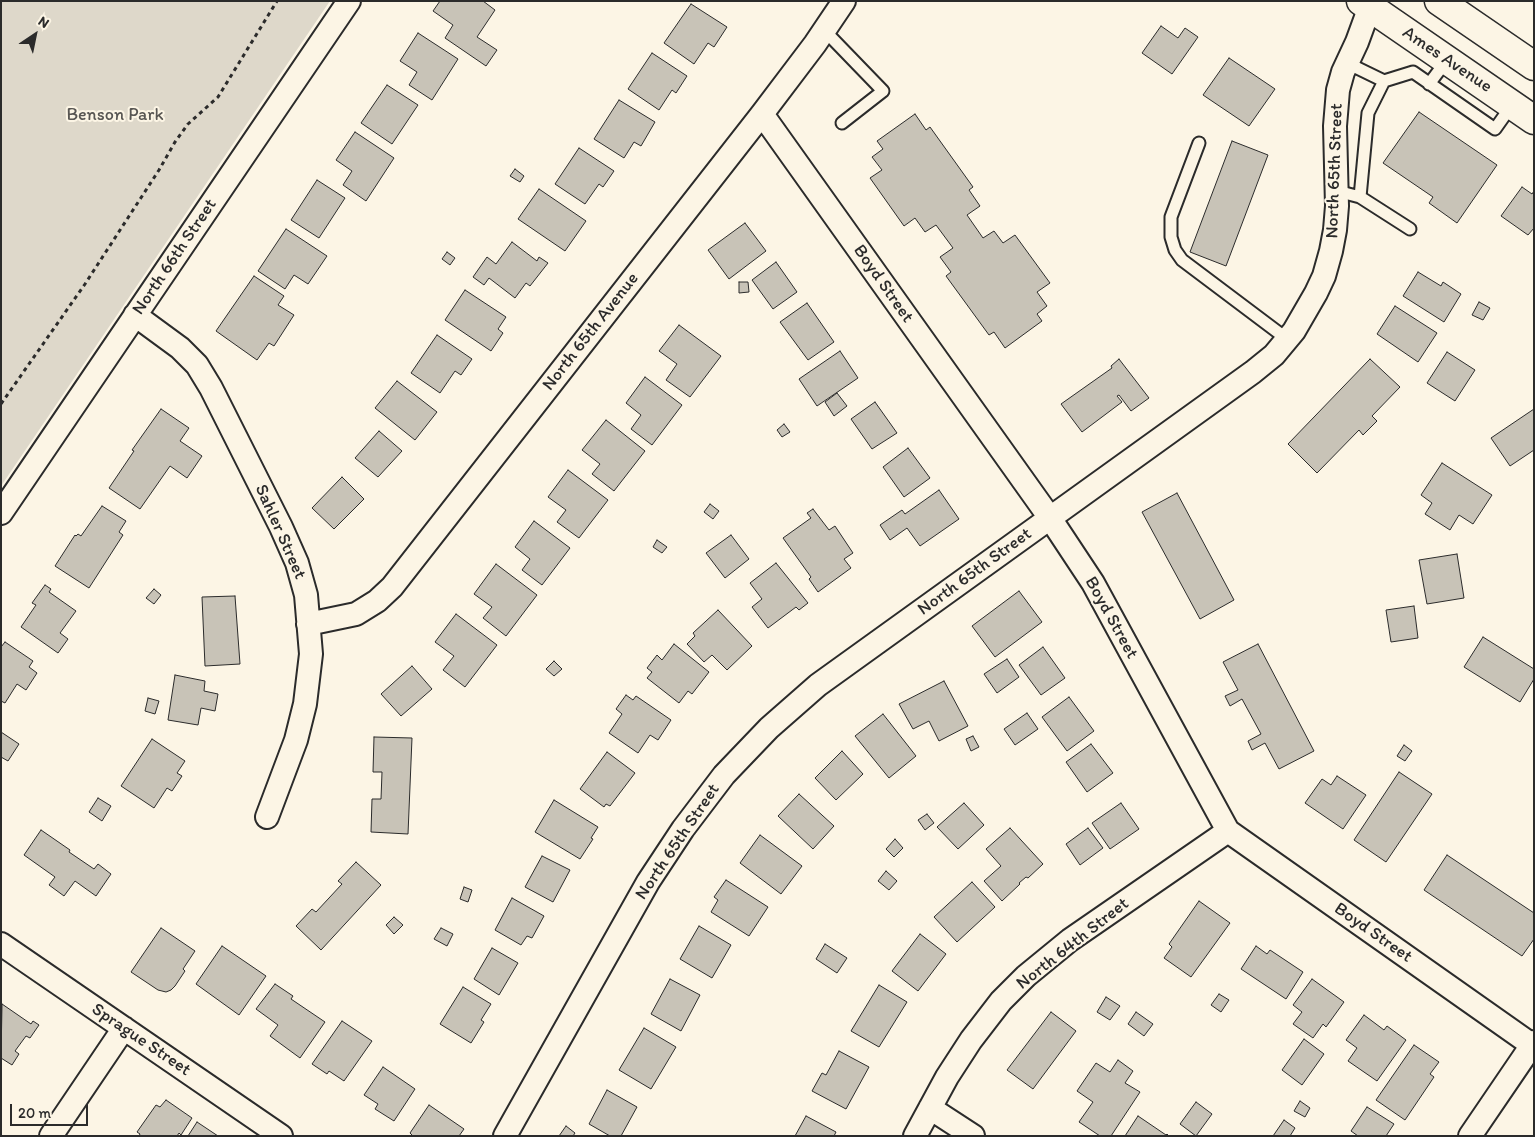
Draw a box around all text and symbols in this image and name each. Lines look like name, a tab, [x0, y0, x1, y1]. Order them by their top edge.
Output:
north arrow	[10, 10, 60, 60]
text: N	[35, 12, 52, 32]
street label: Ames Avenue	[1398, 22, 1496, 98]
street label: North 65th Street	[1322, 103, 1348, 239]
park label: Benson Park	[66, 104, 164, 126]
street label: North 66th Street	[128, 195, 222, 319]
street label: Boyd Street	[848, 241, 918, 327]
street label: North 65th Avenue	[538, 269, 644, 395]
street label: Sahler Street	[249, 481, 311, 583]
street label: North 65th Street	[914, 523, 1036, 621]
street label: Boyd Street	[1080, 573, 1142, 663]
street label: North 65th Street	[631, 780, 725, 904]
street label: North 64th Street	[1012, 893, 1134, 995]
street label: Boyd Street	[1330, 898, 1416, 968]
street label: Sprague Street	[87, 999, 195, 1081]
scale bar	[12, 1094, 90, 1126]
text: 20 m	[18, 1104, 51, 1122]

